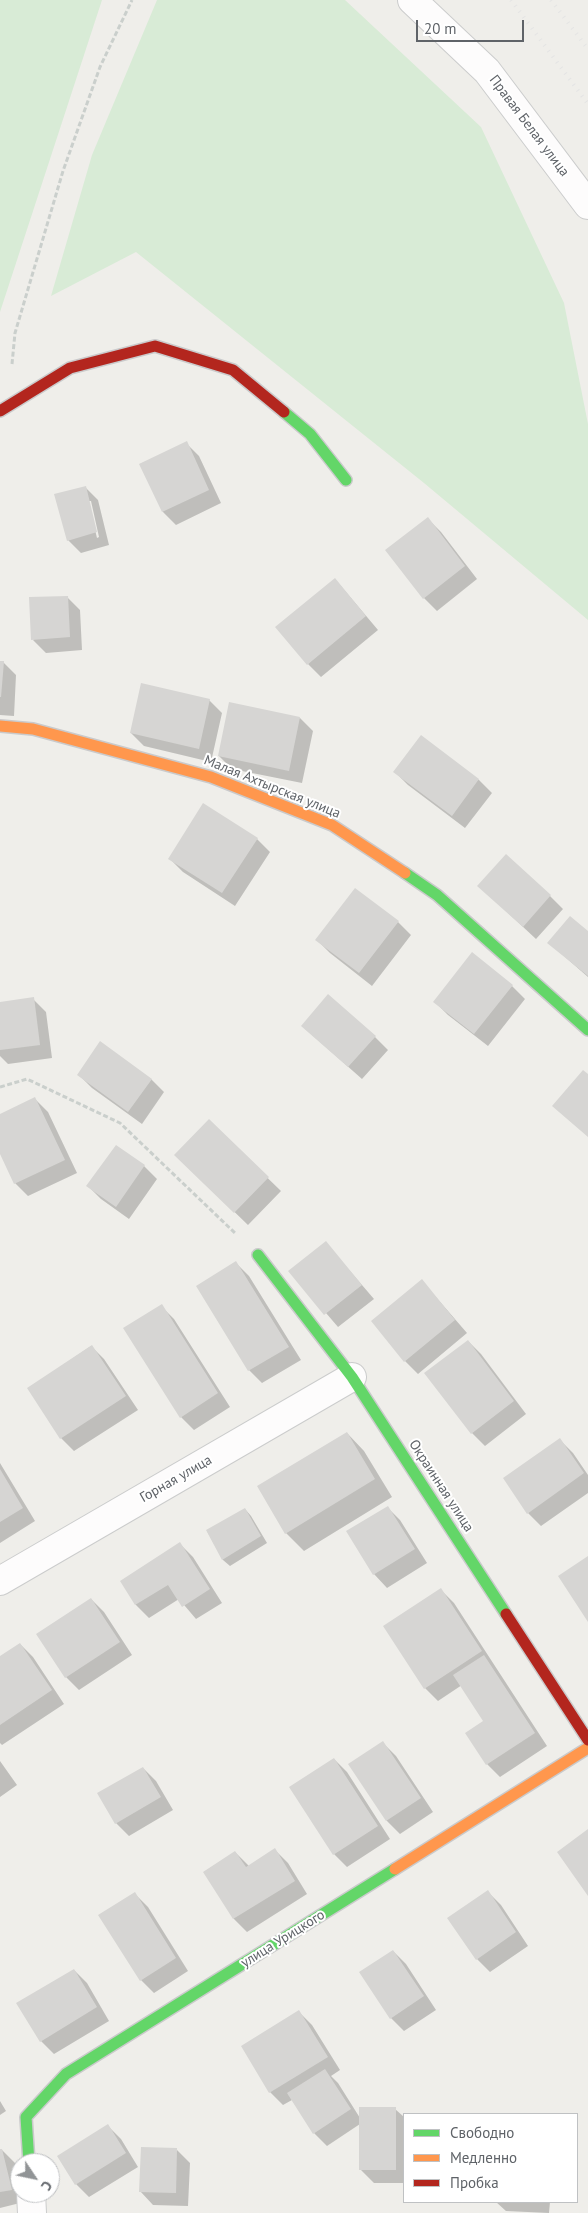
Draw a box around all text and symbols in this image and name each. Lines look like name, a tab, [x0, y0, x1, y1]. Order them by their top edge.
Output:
scale bar	[418, 10, 526, 42]
text: 20 m	[424, 19, 457, 38]
street label: Правая Белая улица	[485, 72, 573, 180]
street label: Малая Ахтырская улица	[201, 752, 343, 822]
street label: Окраинная улица	[405, 1437, 477, 1535]
street label: Горная улица	[137, 1452, 215, 1506]
street label: улица Урицкого	[238, 1907, 328, 1971]
legend	[403, 2113, 578, 2203]
text: Свободно	[450, 2123, 514, 2142]
text: Медленно	[450, 2148, 517, 2167]
north arrow	[10, 2153, 60, 2203]
text: Пробка	[450, 2173, 499, 2192]
text: С	[37, 2178, 56, 2194]

